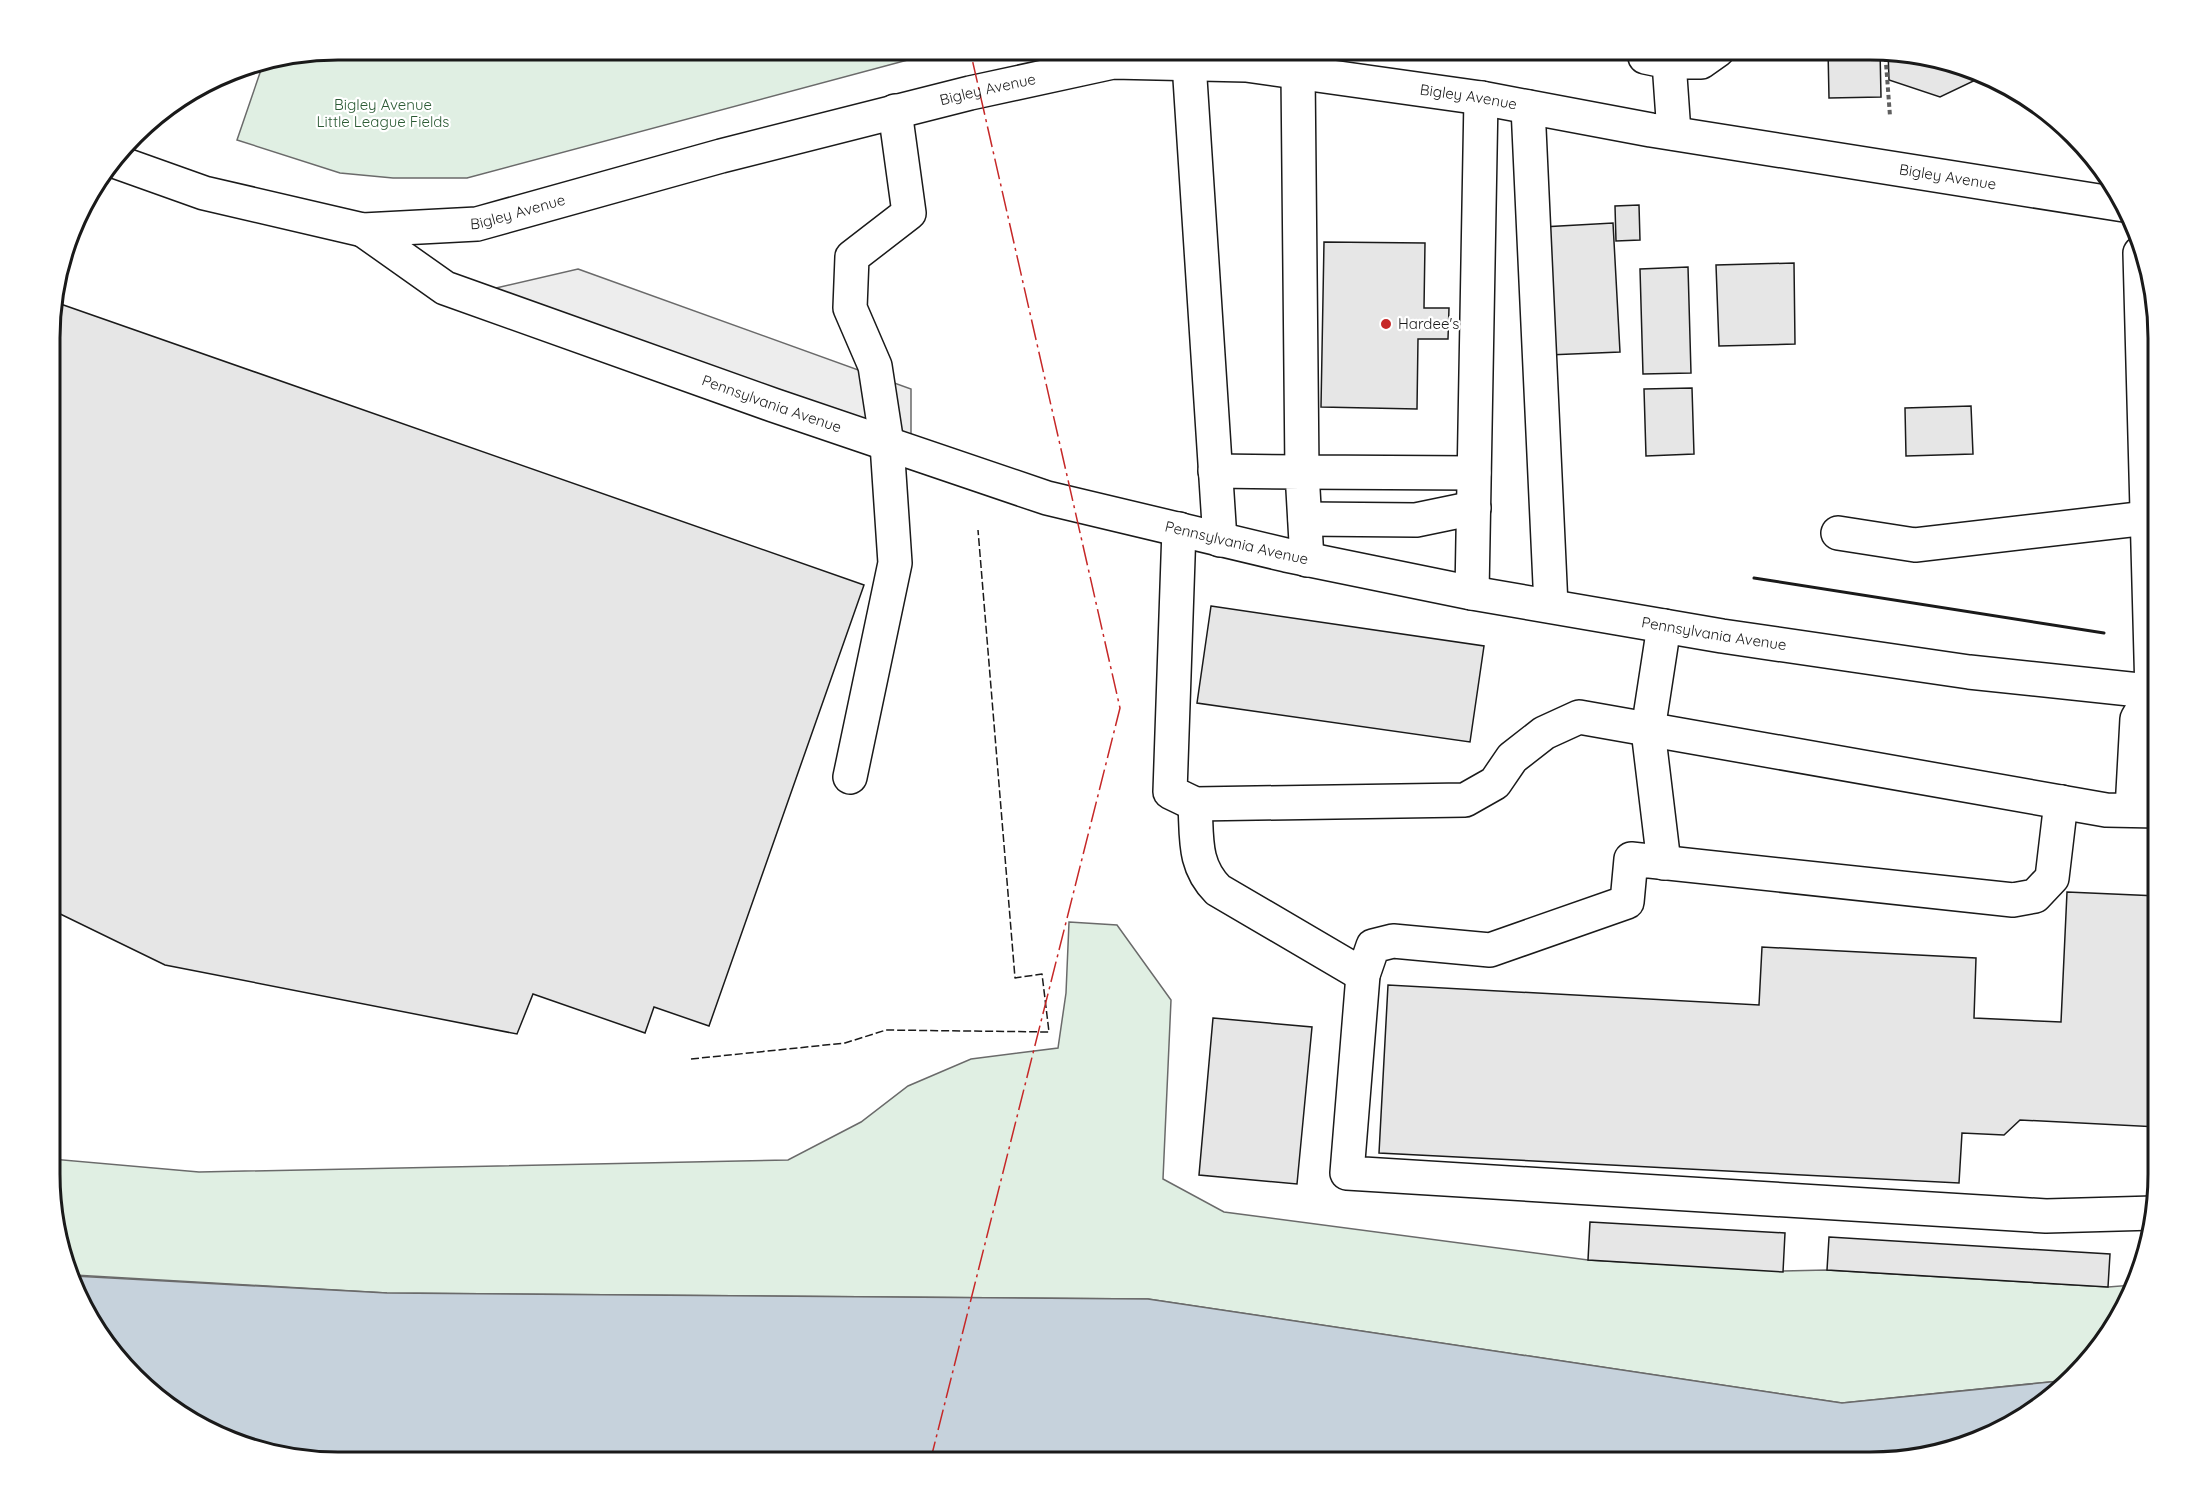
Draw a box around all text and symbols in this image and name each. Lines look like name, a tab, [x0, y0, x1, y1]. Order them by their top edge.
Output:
street label: Bigley Avenue	[938, 69, 1038, 109]
street label: Bigley Avenue	[1419, 80, 1519, 114]
park label: Bigley Avenue Little League Fields	[317, 95, 449, 131]
street label: Bigley Avenue	[1898, 159, 1998, 194]
street label: Bigley Avenue	[470, 190, 567, 233]
place label: Hardee's	[1398, 314, 1459, 333]
marker: Hardee's	[1379, 317, 1393, 331]
street label: Pennsylvania Avenue	[699, 370, 844, 437]
street label: Pennsylvania Avenue	[1163, 516, 1310, 568]
street label: Pennsylvania Avenue	[1640, 612, 1788, 654]

